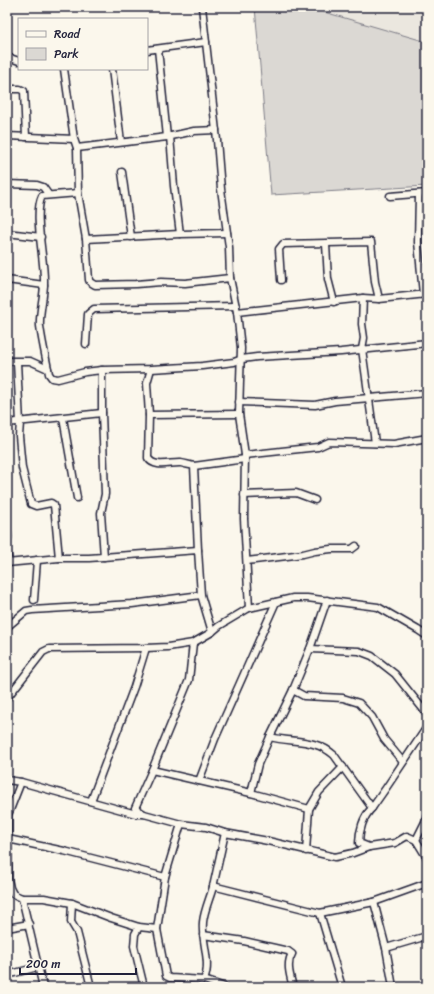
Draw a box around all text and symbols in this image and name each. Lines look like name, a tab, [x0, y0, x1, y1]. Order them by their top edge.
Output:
legend	[18, 18, 148, 70]
text: Road	[54, 23, 81, 45]
text: Park	[54, 43, 79, 65]
scale bar	[20, 950, 136, 976]
text: 200 m	[26, 953, 60, 975]

